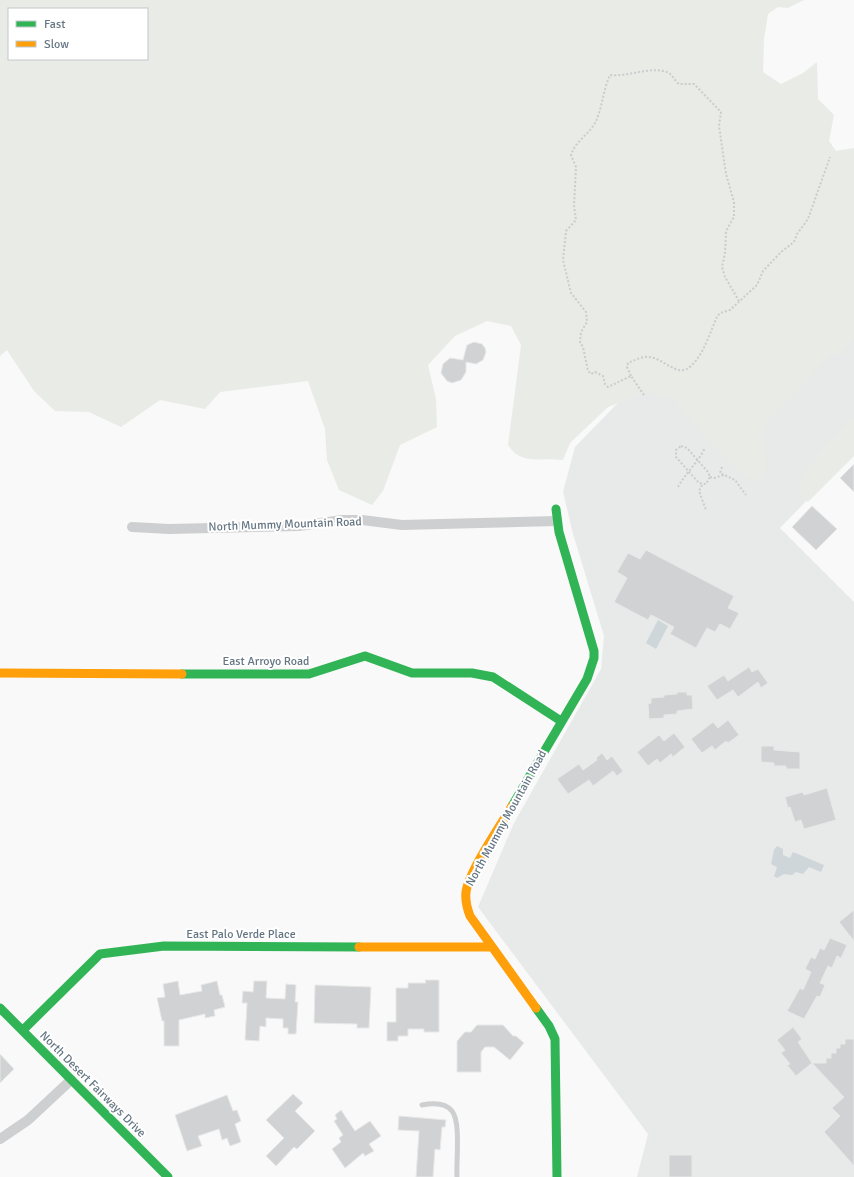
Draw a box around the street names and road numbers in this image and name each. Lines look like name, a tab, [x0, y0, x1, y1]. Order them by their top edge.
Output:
street label: North Mummy Mountain Road	[208, 514, 362, 535]
street label: East Arroyo Road	[223, 654, 309, 669]
street label: North Mummy Mountain Road	[463, 748, 550, 889]
street label: East Palo Verde Place	[186, 927, 296, 942]
street label: North Desert Fairways Drive	[37, 1028, 149, 1140]

